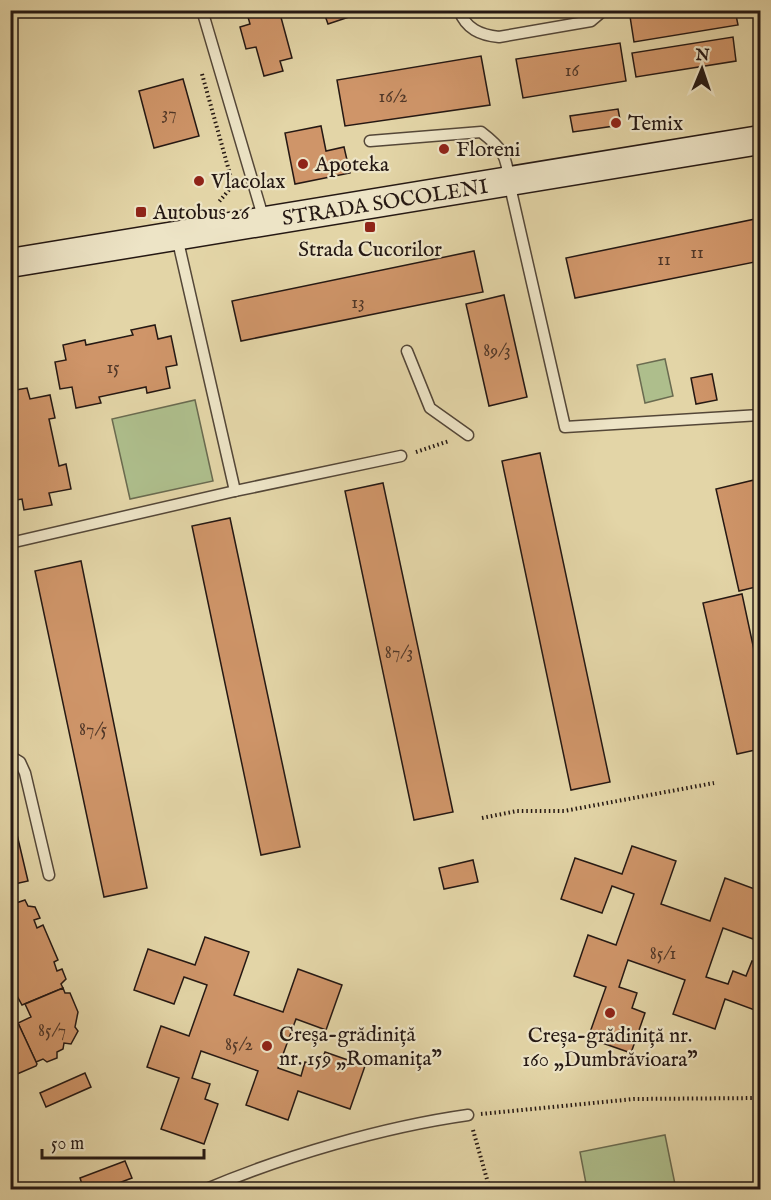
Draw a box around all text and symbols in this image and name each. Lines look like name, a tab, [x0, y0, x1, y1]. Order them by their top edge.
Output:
north arrow	[672, 39, 732, 99]
text: N	[694, 46, 710, 66]
house number: 16	[565, 60, 580, 83]
house number: 16/2	[379, 86, 407, 109]
house number: 37	[161, 103, 177, 126]
place label: Temix	[628, 111, 683, 138]
marker: Temix	[609, 116, 623, 130]
place label: Floreni	[456, 137, 520, 164]
marker: Floreni	[437, 142, 451, 156]
place label: Apoteka	[314, 152, 390, 179]
marker: Apoteka	[296, 157, 310, 171]
place label: Vlacolax	[210, 169, 285, 196]
marker: Vlacolax	[192, 174, 206, 188]
street label: STRADA SOCOLENI	[280, 174, 490, 233]
place label: Autobus 26	[152, 200, 250, 227]
marker: Autobus 26	[134, 205, 148, 219]
marker: Strada Cucorilor	[363, 220, 377, 234]
place label: Strada Cucorilor	[298, 237, 442, 264]
house number: 11	[690, 242, 704, 265]
house number: 11	[657, 249, 671, 272]
house number: 13	[351, 292, 365, 315]
house number: 89/3	[483, 340, 511, 363]
house number: 15	[106, 357, 120, 380]
house number: 87/3	[385, 642, 413, 665]
house number: 87/5	[79, 719, 108, 742]
house number: 85/1	[650, 943, 676, 966]
marker: Creșa-grădiniță nr. 160 „Dumbrăvioara”	[603, 1006, 617, 1020]
house number: 85/7	[38, 1020, 66, 1043]
place label: Creșa-grădiniță nr. 159 „Romanița”	[279, 1022, 442, 1073]
place label: Creșa-grădiniță nr. 160 „Dumbrăvioara”	[522, 1023, 698, 1074]
house number: 85/2	[225, 1034, 253, 1057]
marker: Creșa-grădiniță nr. 159 „Romanița”	[260, 1039, 274, 1053]
scale bar	[42, 1122, 204, 1160]
text: 50 m	[51, 1133, 84, 1156]

